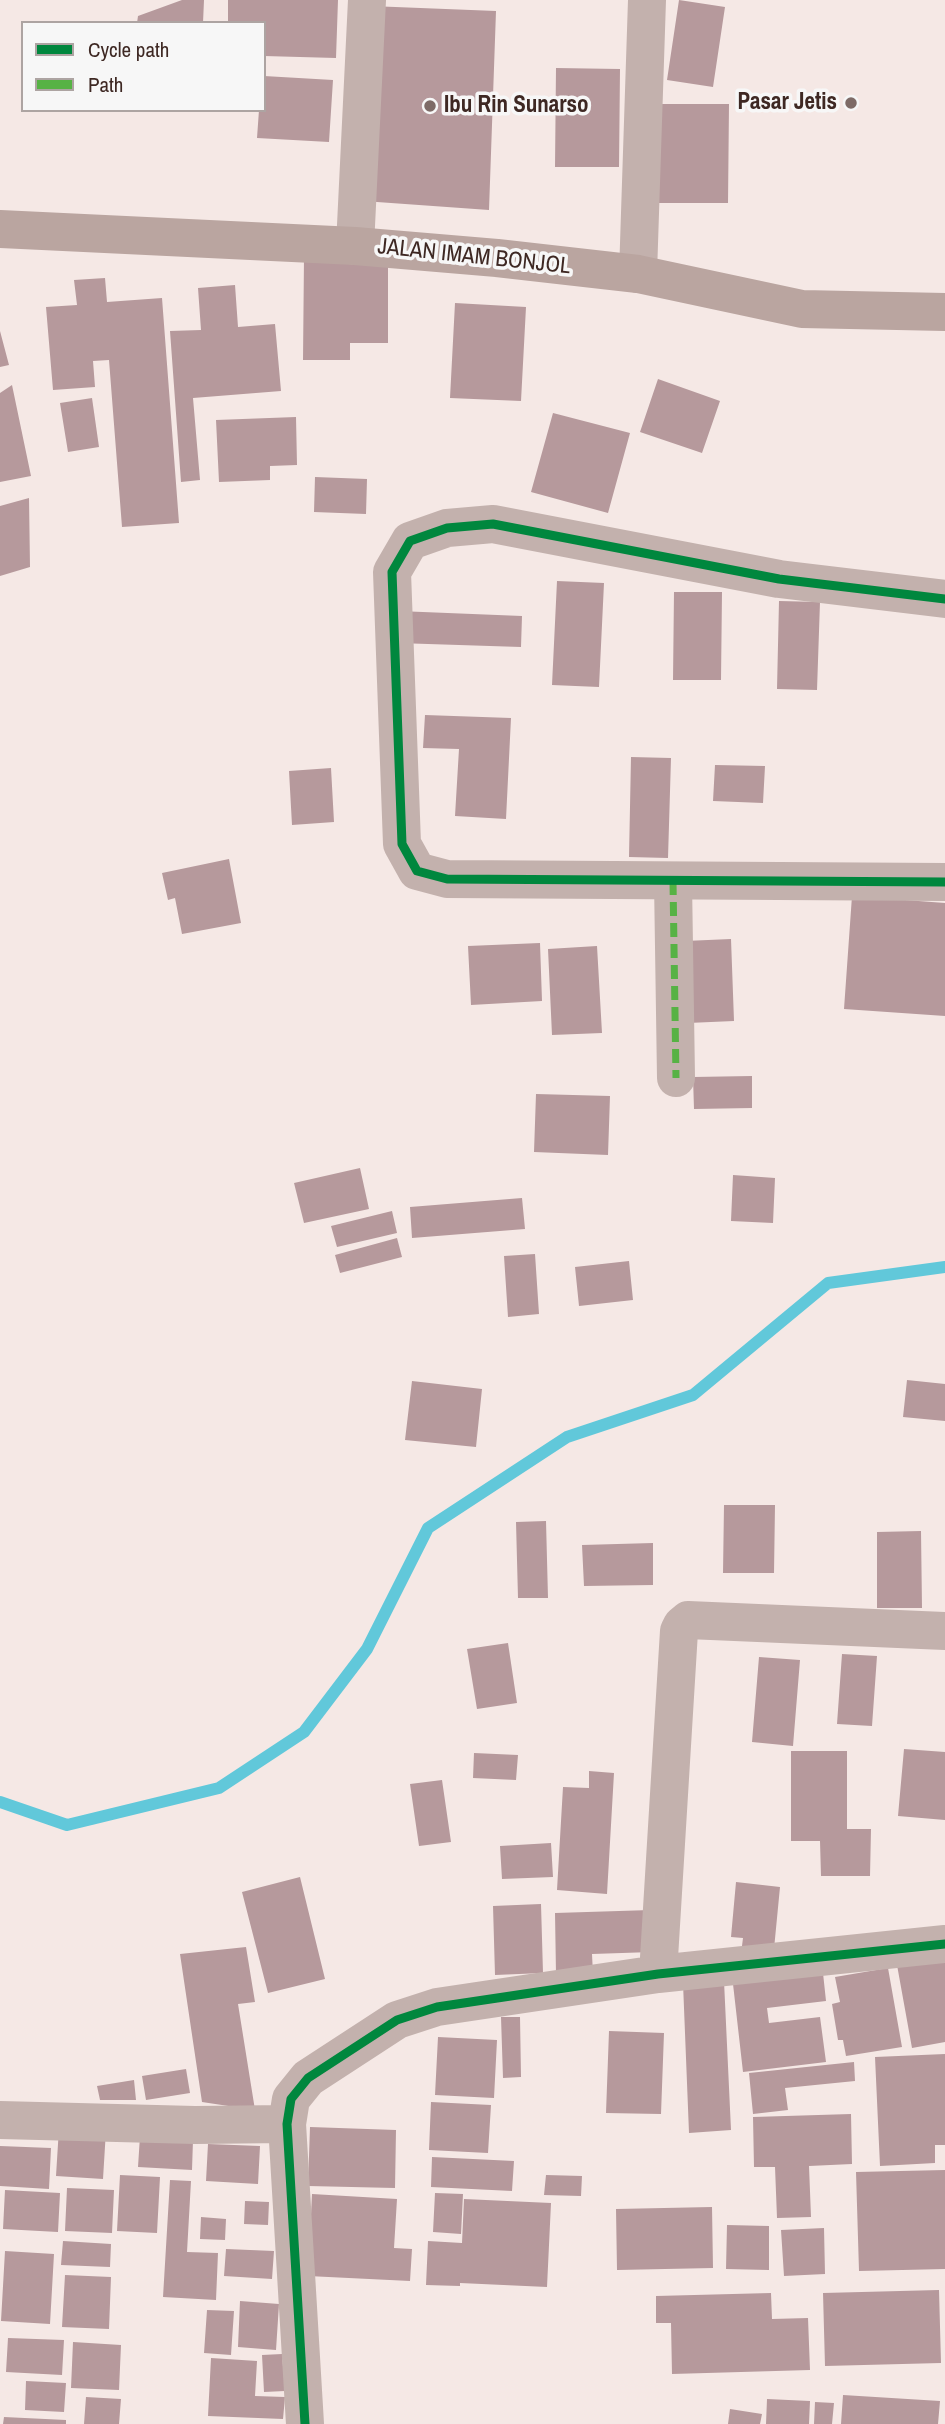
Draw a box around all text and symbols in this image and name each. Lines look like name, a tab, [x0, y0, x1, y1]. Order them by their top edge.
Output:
legend	[21, 21, 266, 112]
text: Cycle path	[88, 35, 169, 64]
text: Path	[88, 70, 123, 99]
place label: Pasar Jetis	[737, 89, 837, 117]
place label: Ibu Rin Sunarso	[444, 92, 589, 120]
marker: Pasar Jetis	[843, 95, 859, 111]
marker: Ibu Rin Sunarso	[422, 98, 438, 114]
street label: JALAN IMAM BONJOL	[376, 233, 572, 281]

